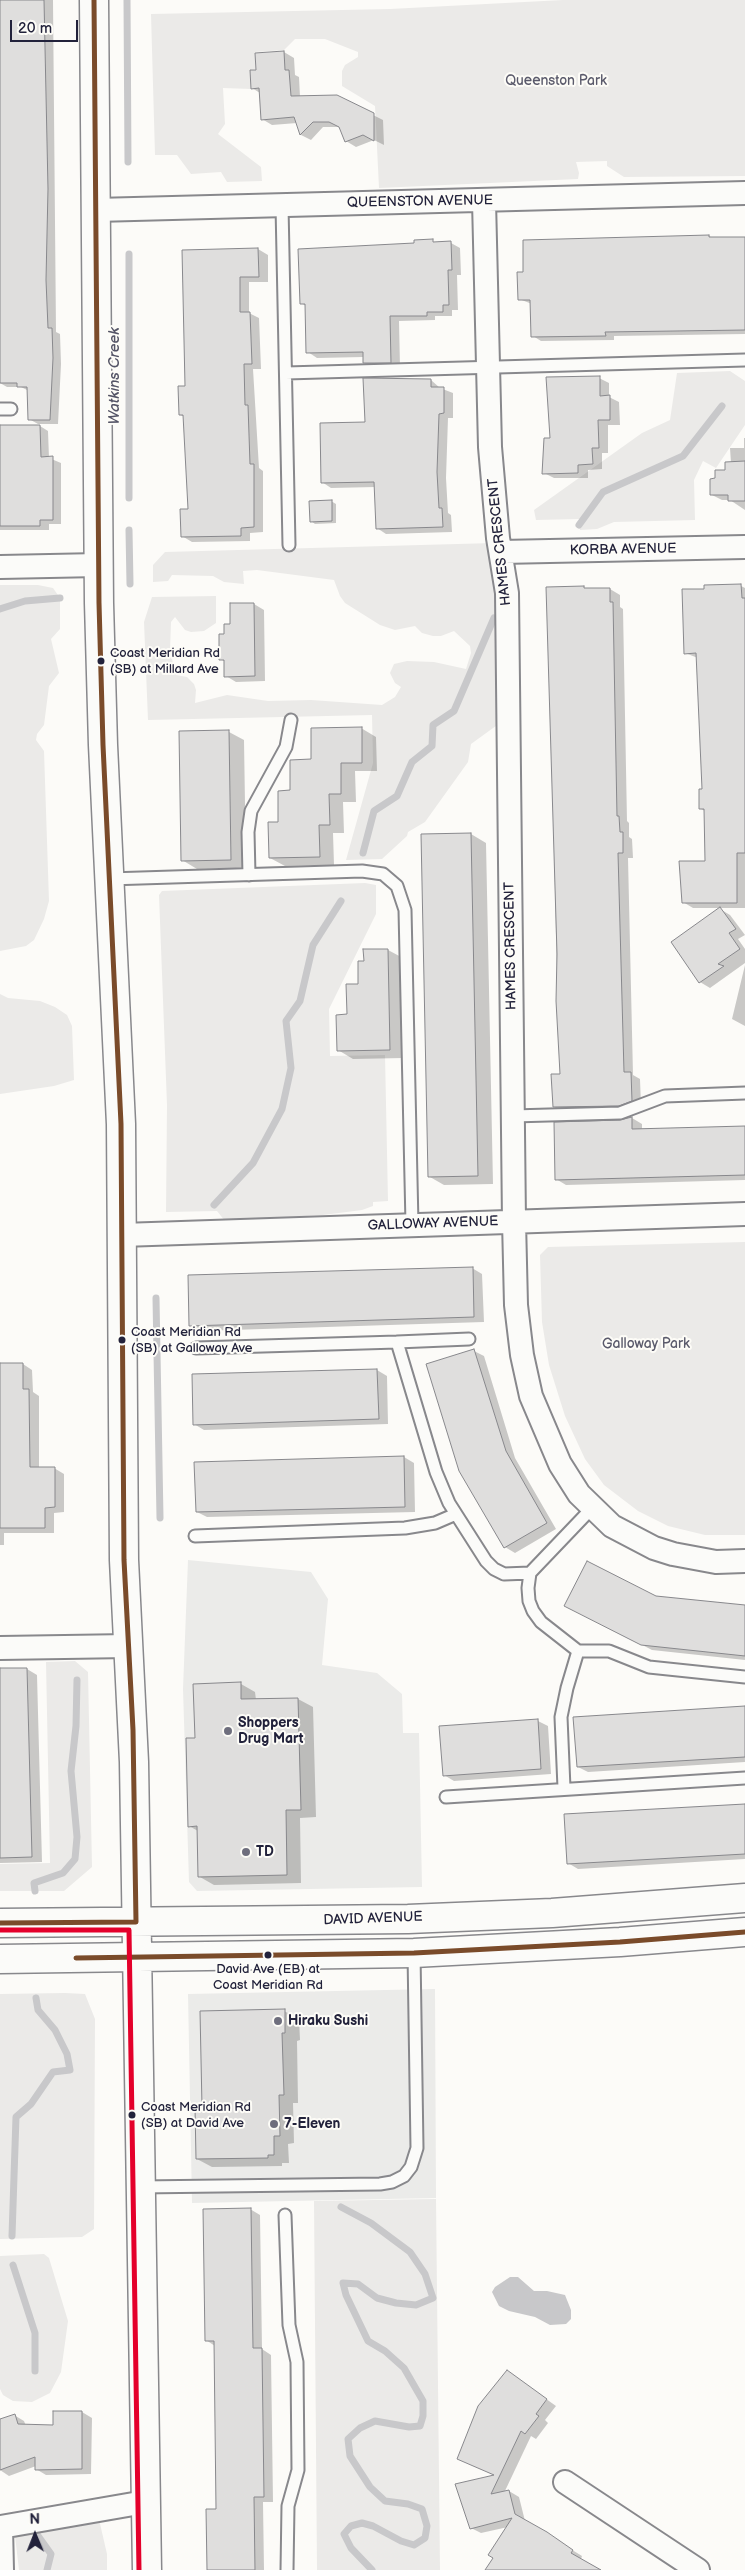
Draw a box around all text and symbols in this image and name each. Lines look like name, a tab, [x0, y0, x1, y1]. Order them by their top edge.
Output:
scale bar	[12, 10, 80, 42]
text: 20 m	[18, 19, 52, 38]
park label: Queenston Park	[505, 73, 607, 89]
street label: QUEENSTON AVENUE	[347, 192, 493, 212]
water label: Watkins Creek	[106, 327, 124, 425]
street label: HAMES CRESCENT	[485, 477, 515, 607]
street label: KORBA AVENUE	[570, 541, 676, 559]
place label: Coast Meridian Rd (SB) at Millard Ave	[110, 646, 220, 677]
marker: Coast Meridian Rd (SB) at Millard Ave	[96, 656, 106, 666]
street label: HAMES CRESCENT	[501, 882, 521, 1010]
street label: GALLOWAY AVENUE	[367, 1213, 499, 1235]
place label: Coast Meridian Rd (SB) at Galloway Ave	[131, 1325, 253, 1356]
marker: Coast Meridian Rd (SB) at Galloway Ave	[117, 1335, 127, 1345]
park label: Galloway Park	[602, 1336, 690, 1352]
place label: Shoppers Drug Mart	[238, 1715, 303, 1748]
marker: Shoppers Drug Mart	[222, 1725, 234, 1737]
place label: TD	[256, 1844, 274, 1860]
marker: TD	[240, 1846, 252, 1858]
street label: DAVID AVENUE	[323, 1909, 423, 1929]
marker: David Ave (EB) at Coast Meridian Rd	[263, 1950, 273, 1960]
place label: David Ave (EB) at Coast Meridian Rd	[213, 1962, 323, 1993]
place label: Hiraku Sushi	[288, 2013, 368, 2029]
marker: Hiraku Sushi	[272, 2015, 284, 2027]
place label: Coast Meridian Rd (SB) at David Ave	[141, 2100, 251, 2131]
marker: Coast Meridian Rd (SB) at David Ave	[127, 2110, 137, 2120]
place label: 7-Eleven	[284, 2116, 340, 2132]
marker: 7-Eleven	[268, 2118, 280, 2130]
north arrow	[10, 2510, 60, 2560]
text: N	[29, 2511, 40, 2528]

